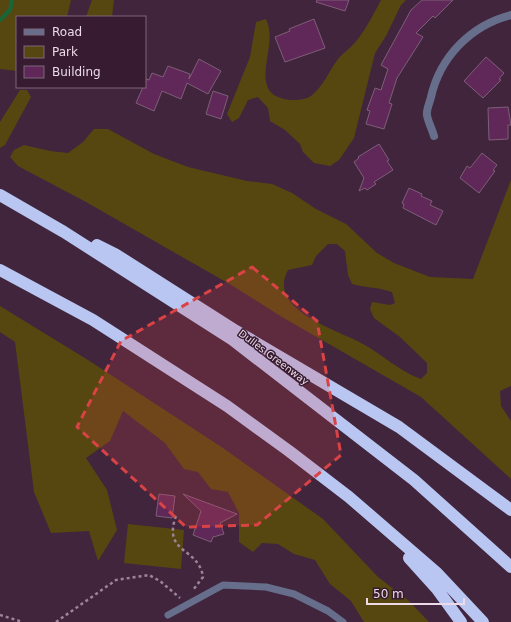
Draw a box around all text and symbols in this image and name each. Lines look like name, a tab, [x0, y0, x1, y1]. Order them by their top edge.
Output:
legend	[16, 16, 146, 88]
text: Road	[52, 25, 82, 39]
text: Park	[52, 45, 78, 59]
text: Building	[52, 65, 101, 79]
street label: Dulles Greenway	[237, 328, 311, 387]
scale bar	[367, 580, 464, 606]
text: 50 m	[373, 587, 404, 601]

